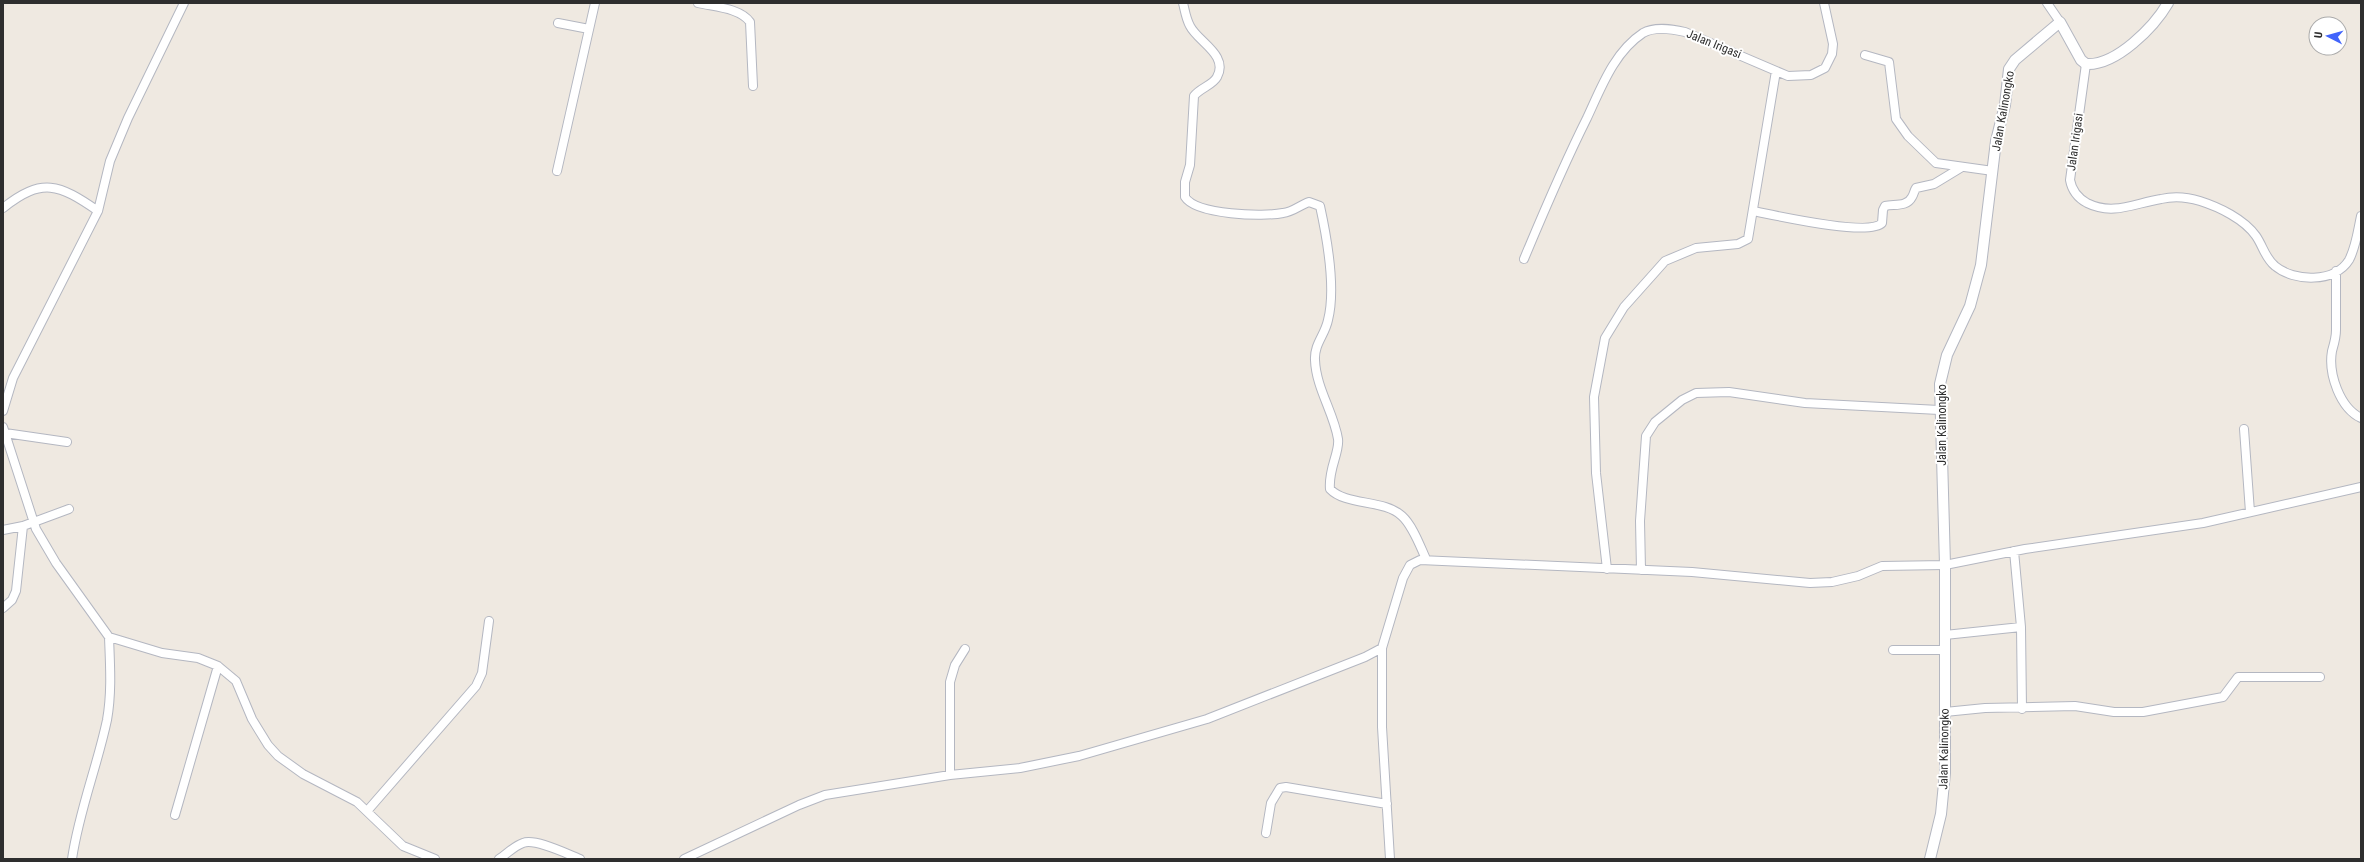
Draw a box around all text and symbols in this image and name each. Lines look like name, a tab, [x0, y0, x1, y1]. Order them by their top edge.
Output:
north arrow	[2308, 16, 2348, 56]
street label: Jalan Irigasi	[1685, 27, 1743, 61]
text: U	[2312, 31, 2325, 39]
street label: Jalan Kalinongko	[1989, 70, 2017, 152]
street label: Jalan Irigasi	[2064, 112, 2086, 172]
street label: Jalan Kalinongko	[1935, 384, 1949, 466]
street label: Jalan Kalinongko	[1936, 708, 1952, 790]

